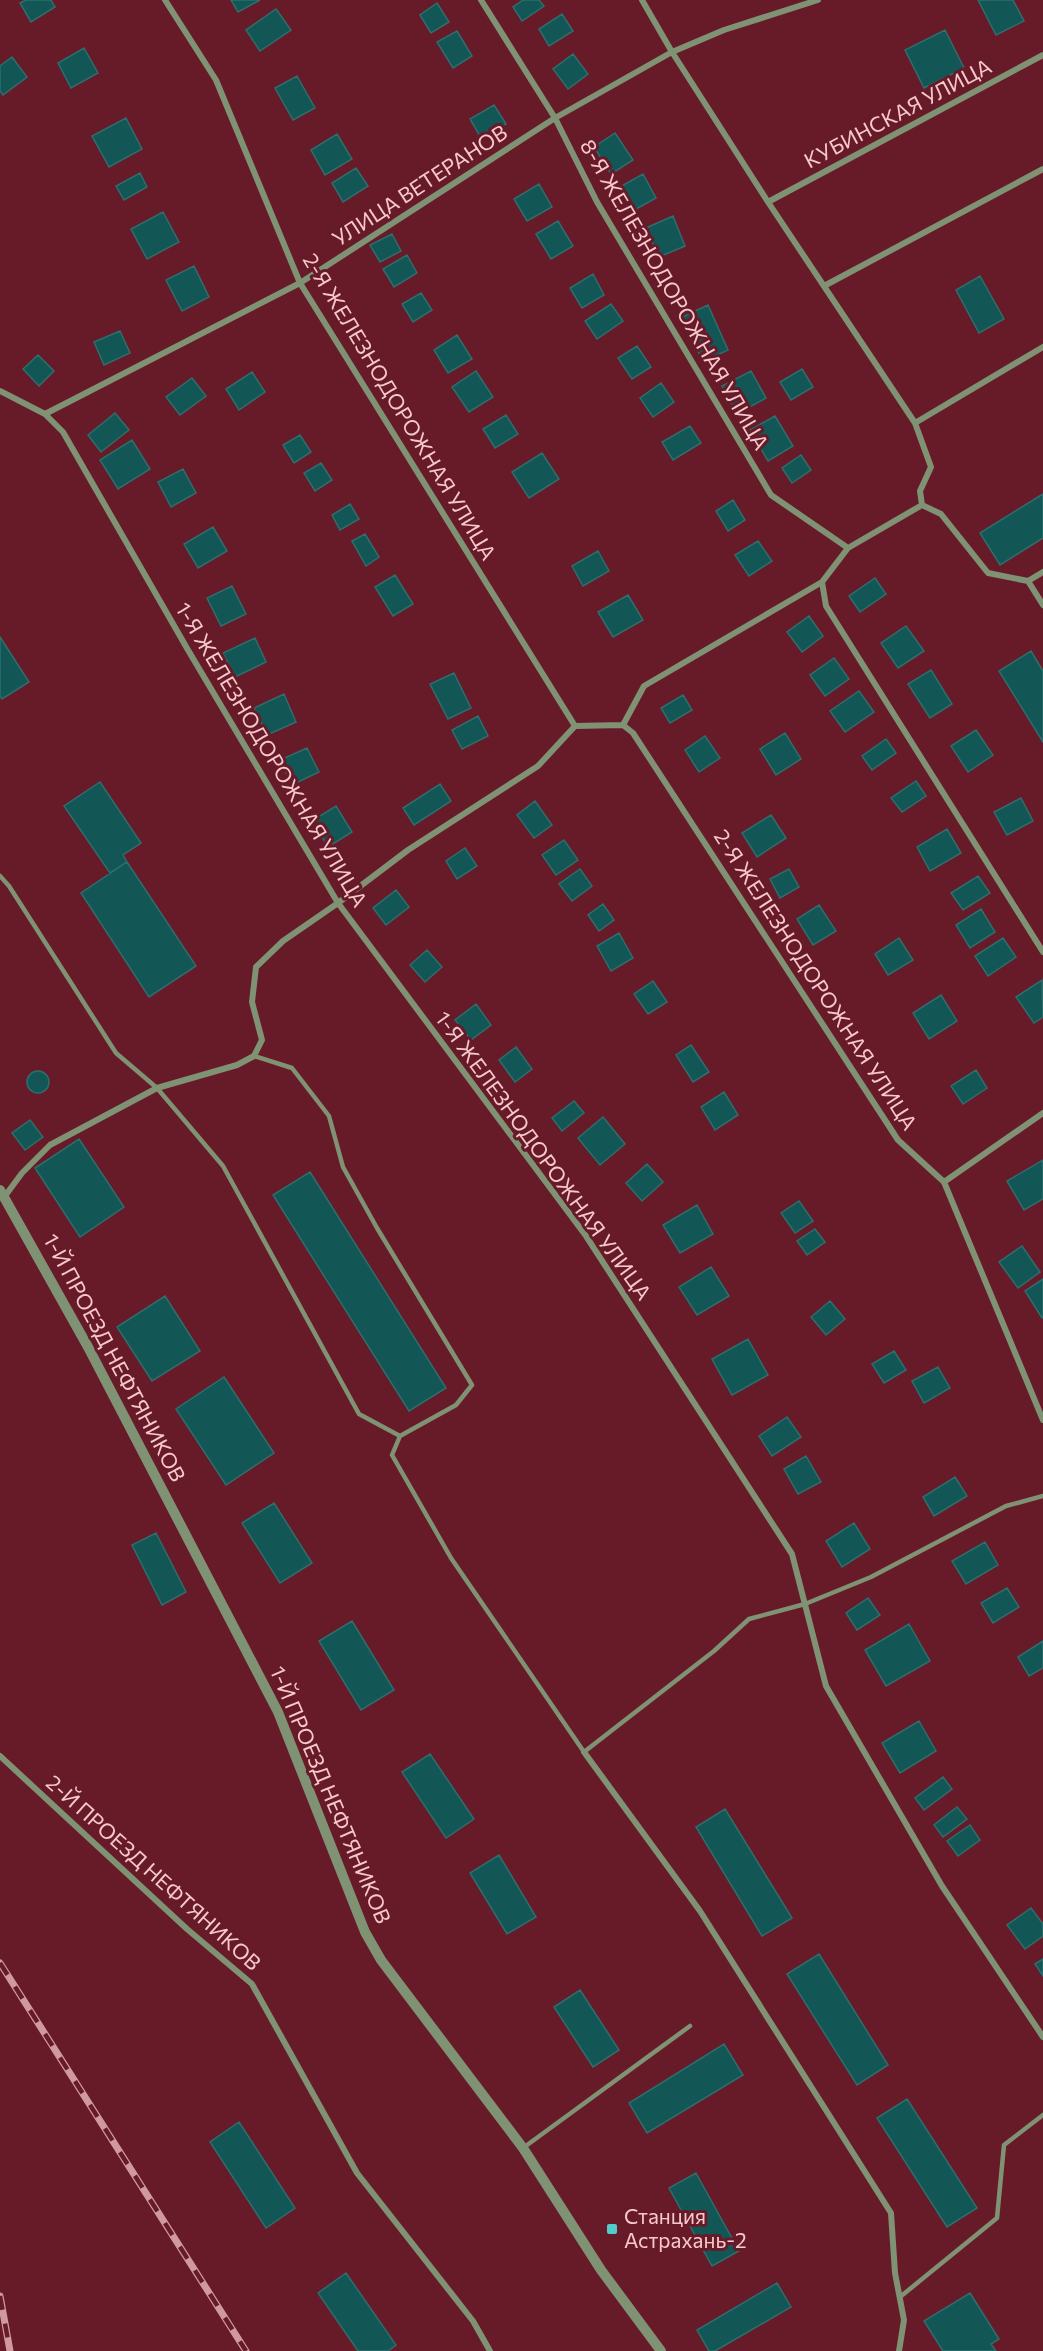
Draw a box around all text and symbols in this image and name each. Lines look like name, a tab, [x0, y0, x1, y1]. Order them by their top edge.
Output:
street label: КУБИНСКАЯ УЛИЦА	[799, 53, 995, 173]
street label: УЛИЦА ВЕТЕРАНОВ	[327, 119, 511, 251]
street label: 8-Я ЖЕЛЕЗНОДОРОЖНАЯ УЛИЦА	[576, 135, 775, 454]
street label: 2-Я ЖЕЛЕЗНОДОРОЖНАЯ УЛИЦА	[299, 248, 502, 564]
street label: 1-Я ЖЕЛЕЗНОДОРОЖНАЯ УЛИЦА	[171, 598, 373, 911]
street label: 2-Я ЖЕЛЕЗНОДОРОЖНАЯ УЛИЦА	[710, 824, 923, 1134]
street label: 1-Я ЖЕЛЕЗНОДОРОЖНАЯ УЛИЦА	[431, 1006, 657, 1304]
street label: 1-Й ПРОЕЗД НЕФТЯНИКОВ	[39, 1229, 191, 1485]
street label: 1-Й ПРОЕЗД НЕФТЯНИКОВ	[266, 1662, 397, 1927]
street label: 2-Й ПРОЕЗД НЕФТЯНИКОВ	[42, 1769, 266, 1975]
place label: Станция Астрахань-2	[624, 2203, 747, 2252]
marker: Станция Астрахань-2	[605, 2222, 619, 2236]

